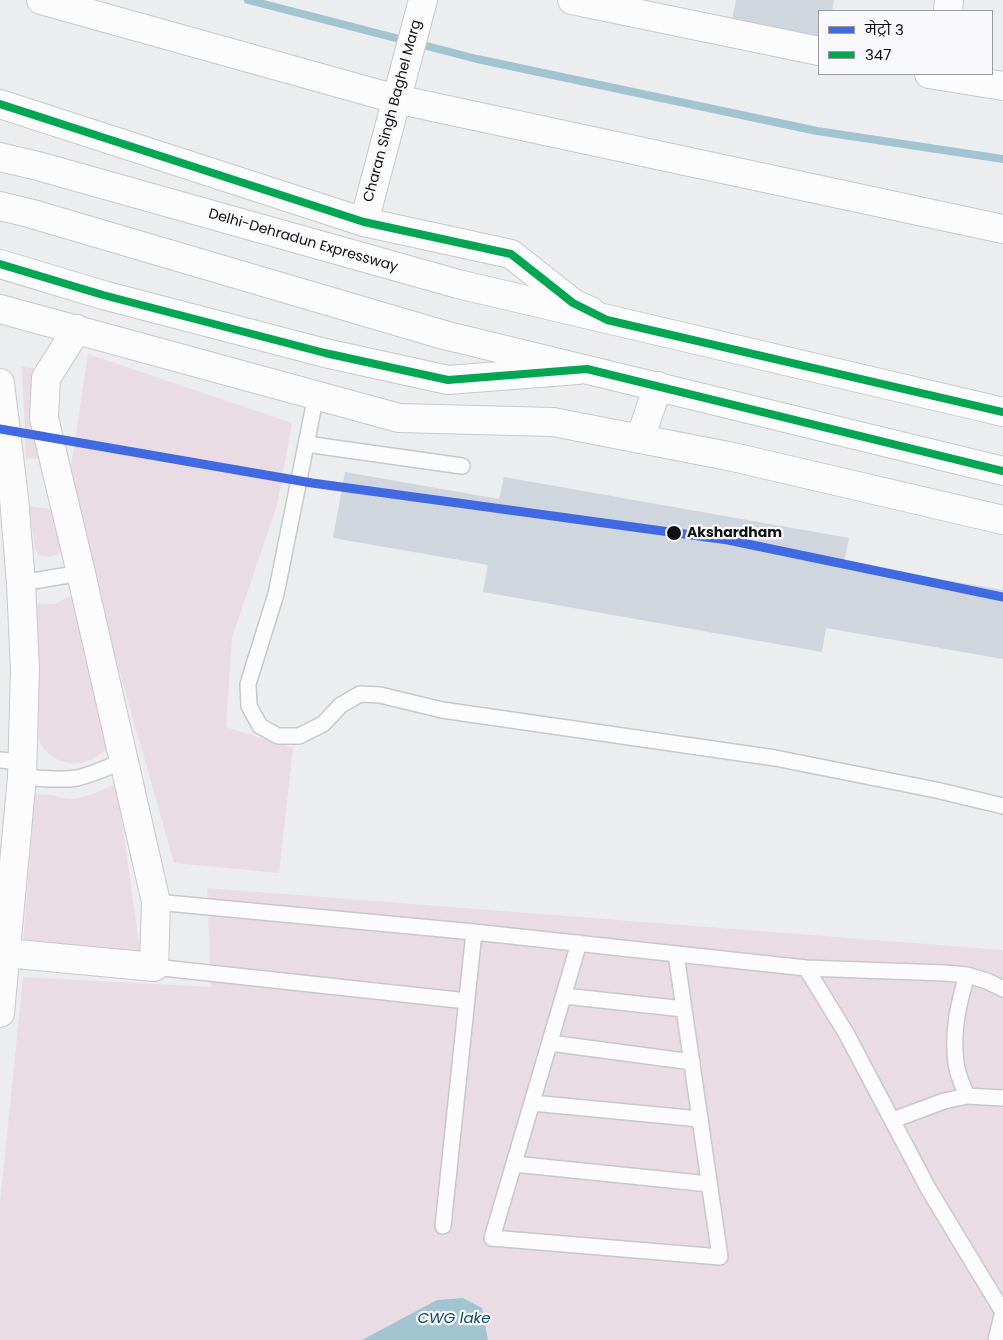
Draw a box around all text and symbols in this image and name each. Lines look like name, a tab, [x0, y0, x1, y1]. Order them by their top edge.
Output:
legend	[818, 10, 993, 75]
street label: Charan Singh Baghel Marg	[361, 18, 425, 204]
text: मेट्रो 3	[865, 19, 904, 40]
text: 347	[865, 44, 891, 65]
street label: Delhi-Dehradun Expressway	[206, 206, 400, 276]
marker: Akshardham	[665, 524, 683, 542]
place label: Akshardham	[687, 525, 782, 541]
water label: CWG lake	[417, 1310, 491, 1328]

